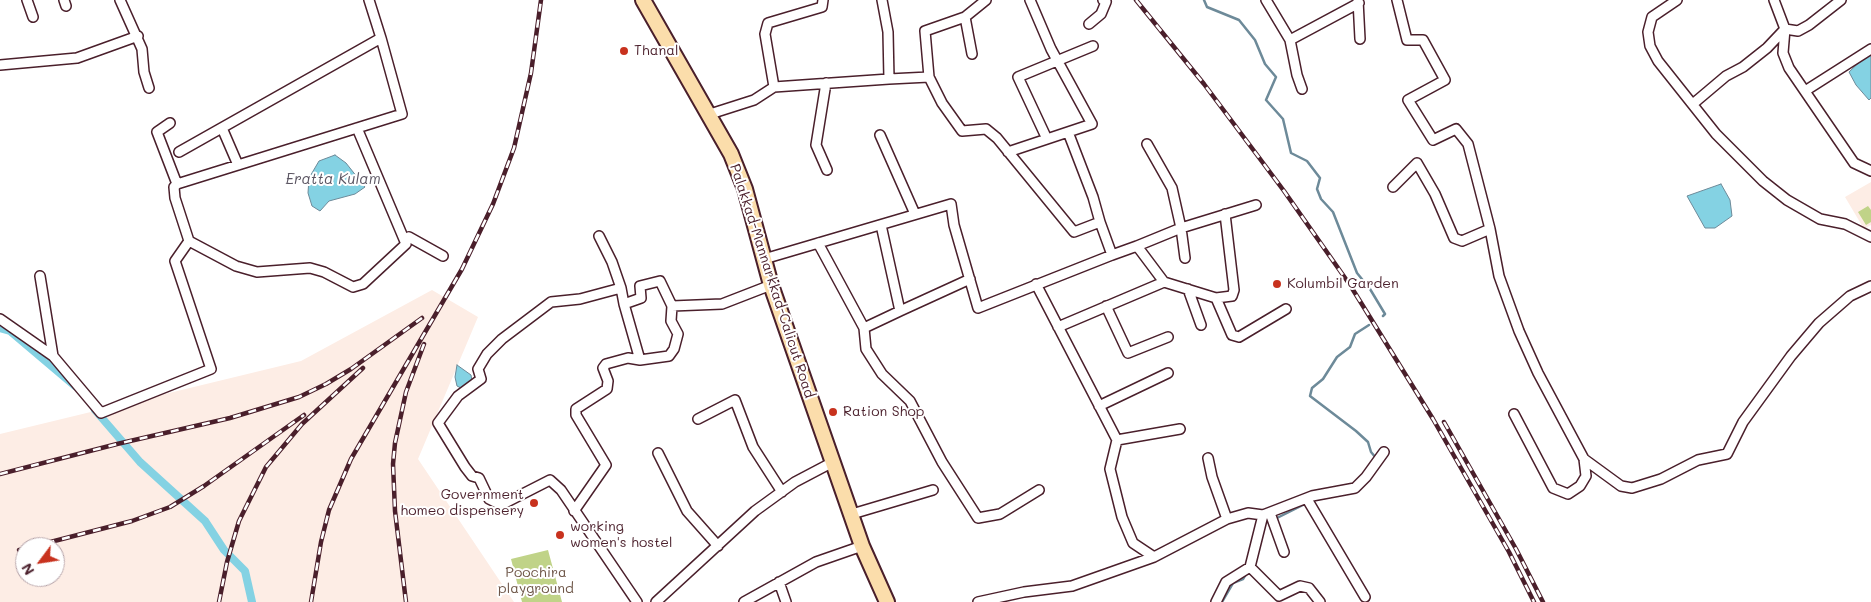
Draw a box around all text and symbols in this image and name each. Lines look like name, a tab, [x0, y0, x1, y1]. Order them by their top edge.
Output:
place label: Thanal	[634, 43, 678, 59]
marker: Thanal	[618, 45, 630, 57]
street label: Palakkad-Mannarkkad-Calicut Road	[726, 162, 818, 400]
water label: Eratta Kulam	[285, 170, 381, 188]
place label: Kolumbil Garden	[1287, 276, 1399, 292]
marker: Kolumbil Garden	[1271, 278, 1283, 290]
place label: Ration Shop	[843, 404, 924, 420]
marker: Ration Shop	[827, 406, 839, 418]
place label: Government homeo dispensery	[400, 487, 524, 520]
marker: Government homeo dispensery	[528, 497, 540, 509]
place label: working women's hostel	[570, 519, 672, 552]
marker: working women's hostel	[554, 529, 566, 541]
north arrow	[15, 537, 65, 587]
text: N	[17, 560, 38, 579]
park label: Poochira playground	[498, 565, 574, 598]

